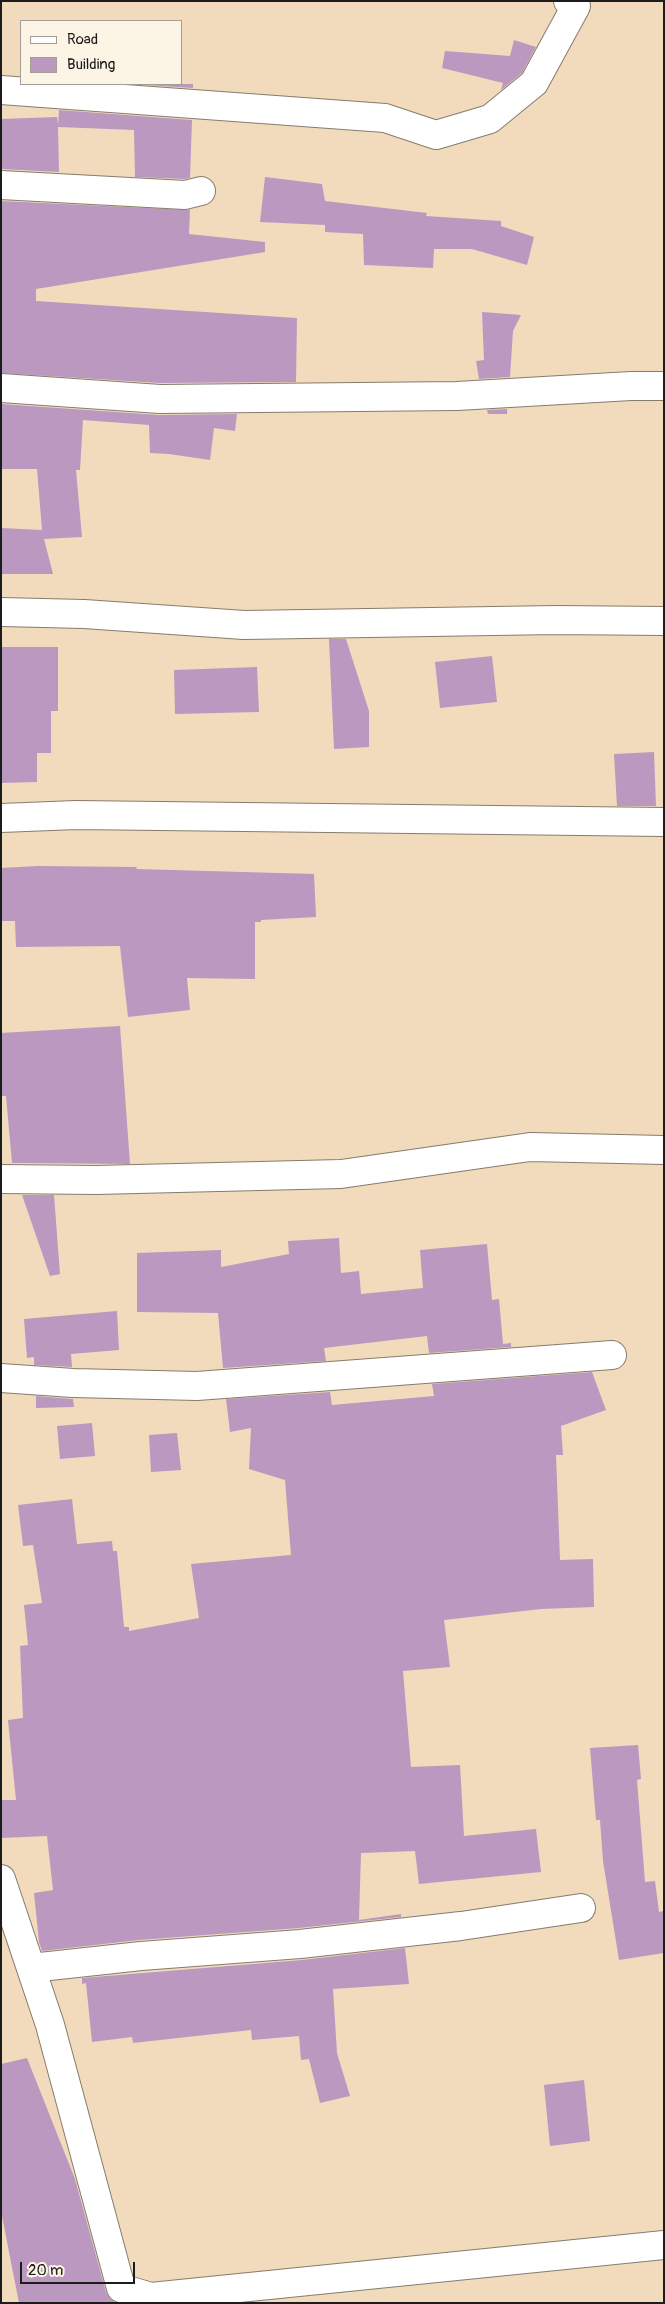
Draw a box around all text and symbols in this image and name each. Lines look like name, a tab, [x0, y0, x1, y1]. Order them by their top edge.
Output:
legend	[20, 20, 182, 85]
text: Road	[67, 30, 98, 49]
text: Building	[67, 55, 115, 74]
scale bar	[22, 2252, 138, 2284]
text: 20 m	[28, 2261, 63, 2280]

